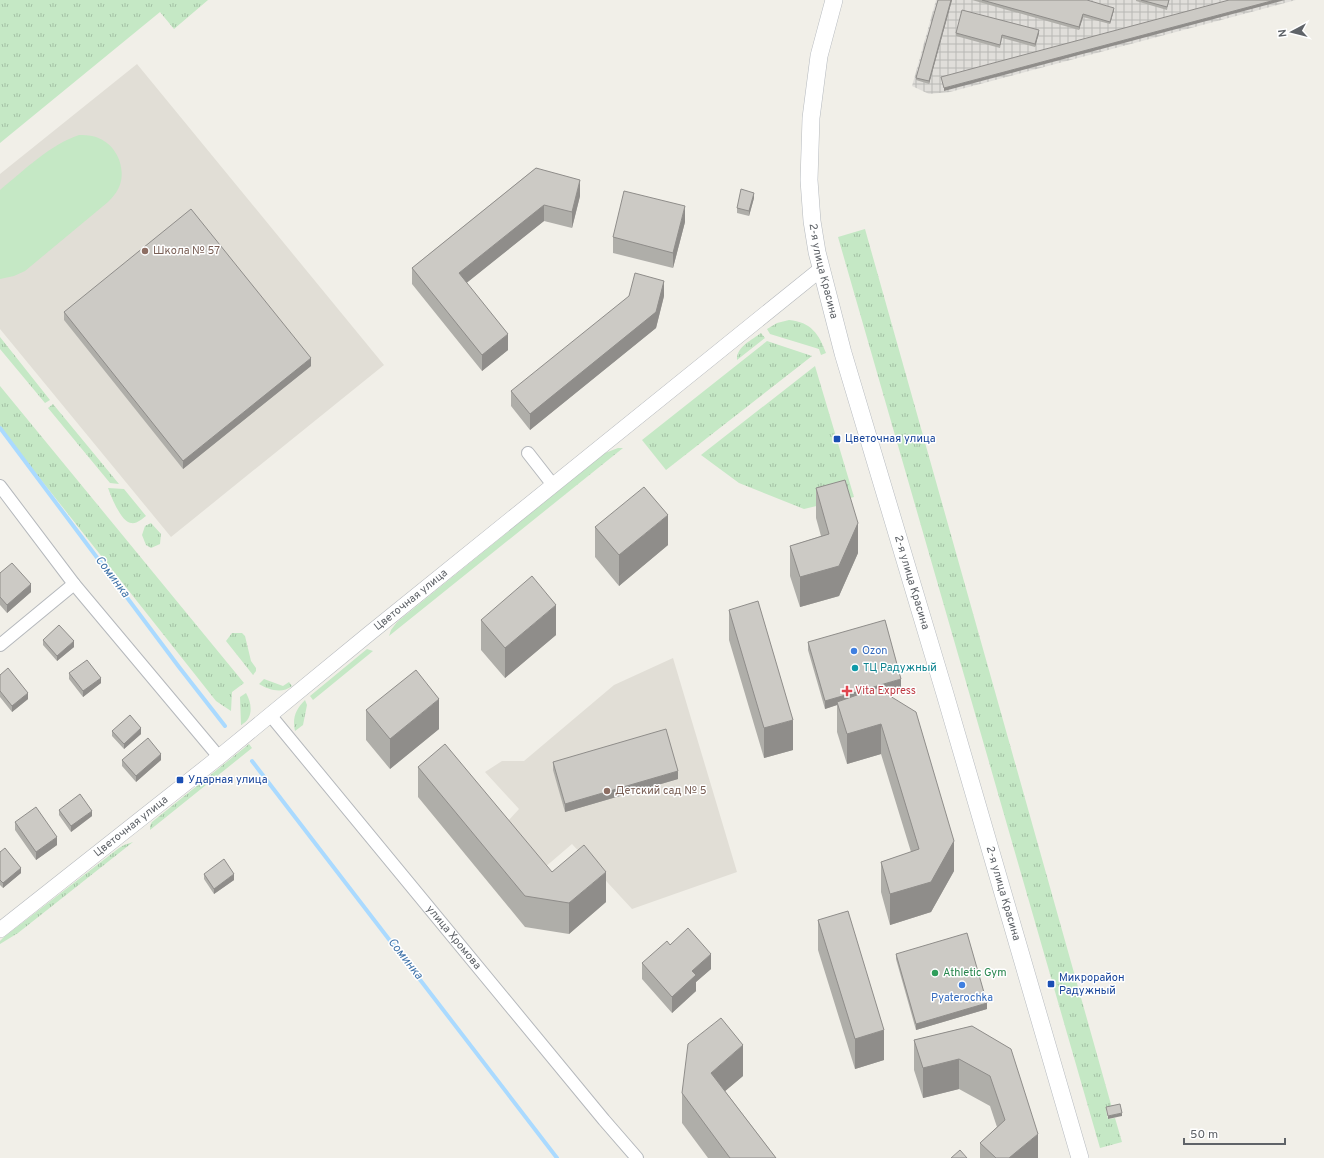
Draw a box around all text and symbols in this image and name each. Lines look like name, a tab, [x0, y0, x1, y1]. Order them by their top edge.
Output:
north arrow	[1272, 12, 1312, 52]
text: N	[1276, 28, 1290, 38]
street label: 2-я улица Красина	[805, 222, 841, 321]
place label: Школа № 57	[153, 244, 220, 258]
marker: Школа № 57	[140, 246, 150, 256]
place label: Цветочная улица	[845, 432, 936, 446]
marker: Цветочная улица	[832, 434, 842, 444]
street label: 2-я улица Красина	[891, 534, 932, 632]
water label: Соминка	[91, 553, 133, 602]
street label: Цветочная улица	[371, 566, 451, 634]
place label: Ozon	[862, 644, 888, 658]
marker: Ozon	[849, 646, 859, 656]
place label: ТЦ Радужный	[863, 661, 937, 675]
marker: ТЦ Радужный	[850, 663, 860, 673]
place label: Vita Express	[855, 684, 916, 698]
marker: Vita Express	[842, 686, 852, 696]
place label: Ударная улица	[188, 773, 268, 787]
marker: Ударная улица	[175, 775, 185, 785]
place label: Детский сад № 5	[615, 784, 707, 798]
marker: Детский сад № 5	[602, 786, 612, 796]
street label: Цветочная улица	[91, 793, 171, 860]
street label: 2-я улица Красина	[983, 845, 1023, 943]
street label: улица Хромова	[423, 903, 484, 973]
water label: Соминка	[384, 935, 427, 984]
place label: Athletic Gym	[943, 966, 1007, 980]
marker: Athletic Gym	[930, 968, 940, 978]
place label: Микрорайон Радужный	[1059, 971, 1125, 998]
marker: Микрорайон Радужный	[1046, 979, 1056, 989]
marker: Pyaterochka	[957, 980, 967, 990]
place label: Pyaterochka	[931, 991, 993, 1005]
scale bar	[1184, 1120, 1285, 1146]
text: 50 m	[1190, 1127, 1218, 1143]

